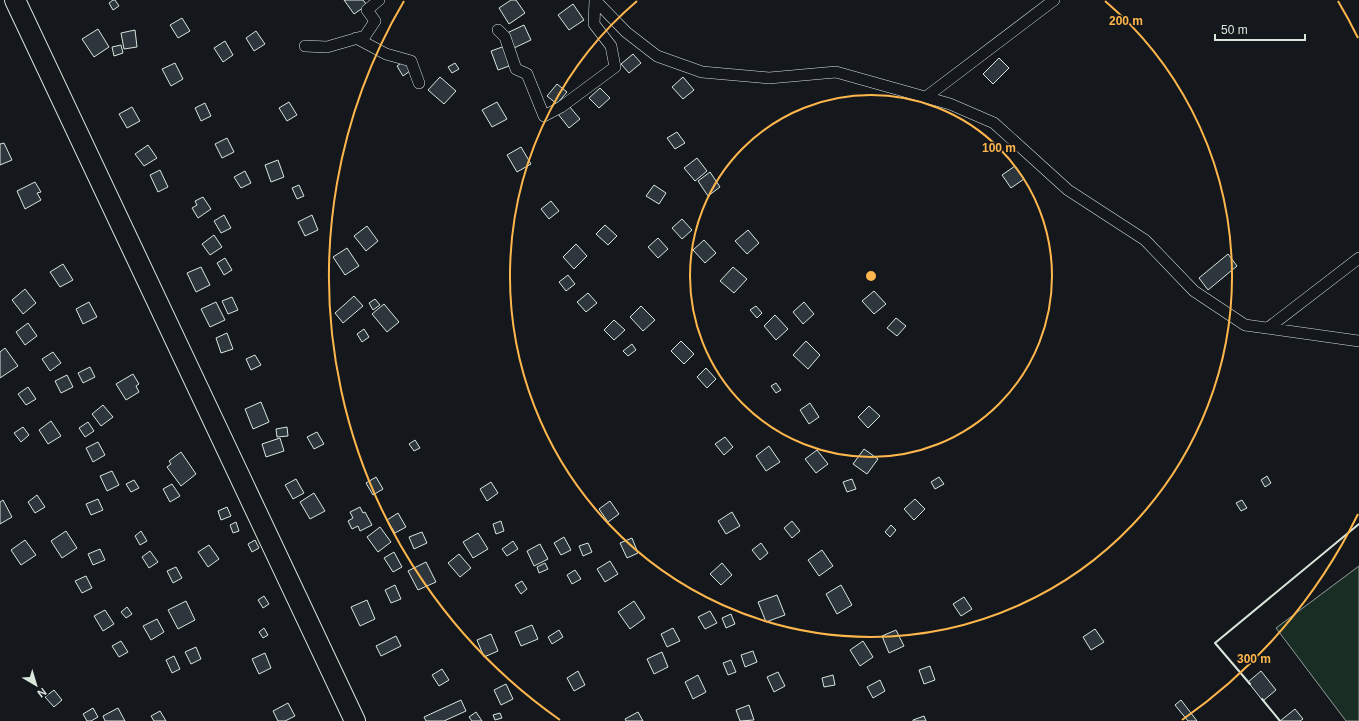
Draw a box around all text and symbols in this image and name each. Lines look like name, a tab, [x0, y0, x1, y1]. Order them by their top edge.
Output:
text: 200 m	[1109, 14, 1143, 28]
scale bar	[1215, 16, 1305, 42]
text: 50 m	[1221, 23, 1248, 37]
text: 100 m	[982, 141, 1016, 155]
centre of rings	[864, 269, 878, 283]
text: 300 m	[1237, 652, 1271, 666]
north arrow	[16, 665, 56, 705]
text: N	[35, 686, 49, 700]

